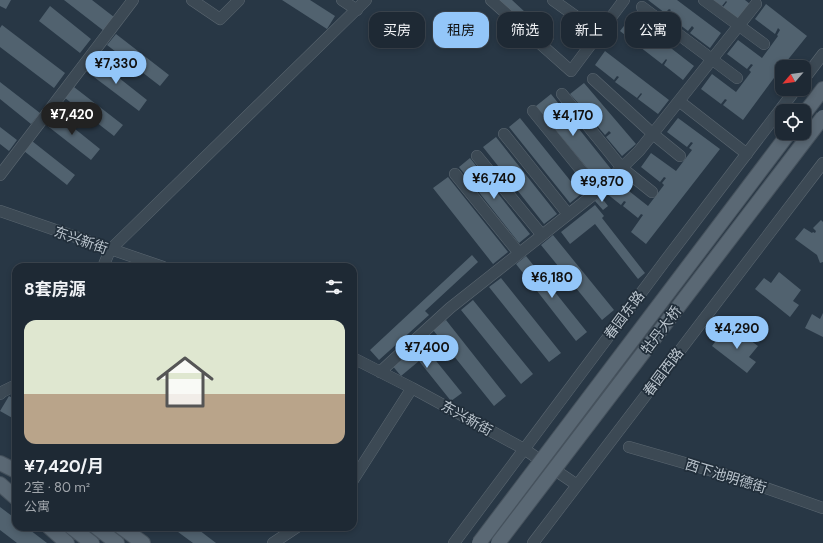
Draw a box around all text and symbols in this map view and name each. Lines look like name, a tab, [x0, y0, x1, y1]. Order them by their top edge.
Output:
chip: 买房	[369, 12, 425, 48]
chip: 租房	[433, 12, 489, 48]
chip: 筛选	[497, 12, 553, 48]
chip: 新上	[561, 12, 617, 48]
chip: 公寓	[625, 12, 681, 48]
pin: ¥7,330	[83, 51, 149, 85]
text: ¥7,330	[94, 55, 138, 72]
north arrow	[775, 60, 811, 96]
map controls	[775, 60, 811, 140]
pin: ¥7,420	[39, 102, 105, 136]
pin: ¥4,170	[540, 103, 606, 137]
button: locate	[775, 104, 811, 140]
text: ¥7,420	[50, 106, 94, 123]
text: ¥4,170	[553, 107, 593, 124]
pin: ¥6,740	[461, 166, 527, 200]
pin: ¥9,870	[569, 169, 635, 203]
text: ¥6,740	[472, 170, 516, 187]
text: ¥9,870	[580, 173, 624, 190]
street label: 东兴新街	[52, 222, 110, 258]
pin: ¥6,180	[519, 265, 585, 299]
text: ¥6,180	[531, 269, 573, 286]
icon: filters	[323, 276, 345, 298]
text: 8套房源	[24, 278, 86, 300]
street label: 春园东路	[600, 287, 648, 343]
street label: 牡丹大桥	[637, 302, 685, 358]
pin: ¥4,290	[704, 316, 770, 350]
text: ¥4,290	[715, 320, 759, 337]
pin: ¥7,400	[394, 335, 460, 369]
text: ¥7,400	[404, 339, 450, 356]
street label: 春园西路	[639, 344, 687, 400]
icon: home	[149, 346, 221, 418]
street label: 东兴新街	[438, 397, 496, 439]
text: ¥7,420/月	[24, 455, 104, 477]
street label: 西下池明德街	[683, 455, 769, 497]
text: 2室 · 80 m²	[24, 479, 90, 496]
text: 公寓	[24, 498, 50, 515]

